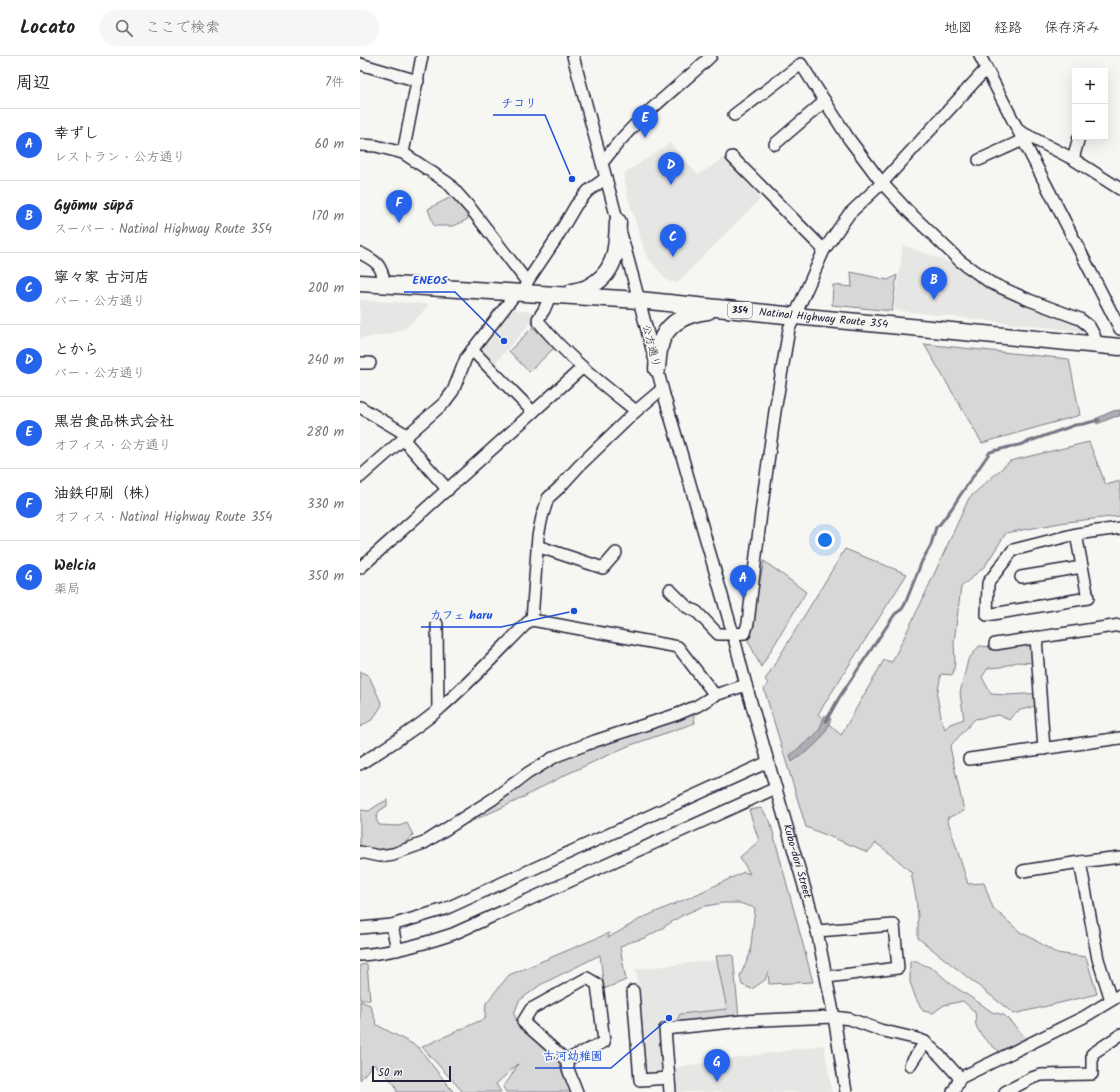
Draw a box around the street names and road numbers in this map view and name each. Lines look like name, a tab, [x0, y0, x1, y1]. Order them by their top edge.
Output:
road number: 354	[728, 302, 752, 318]
street label: Natinal Highway Route 354	[758, 303, 889, 334]
street label: 公方通り	[637, 322, 665, 370]
street label: Kubo-dori Street	[778, 822, 816, 901]

